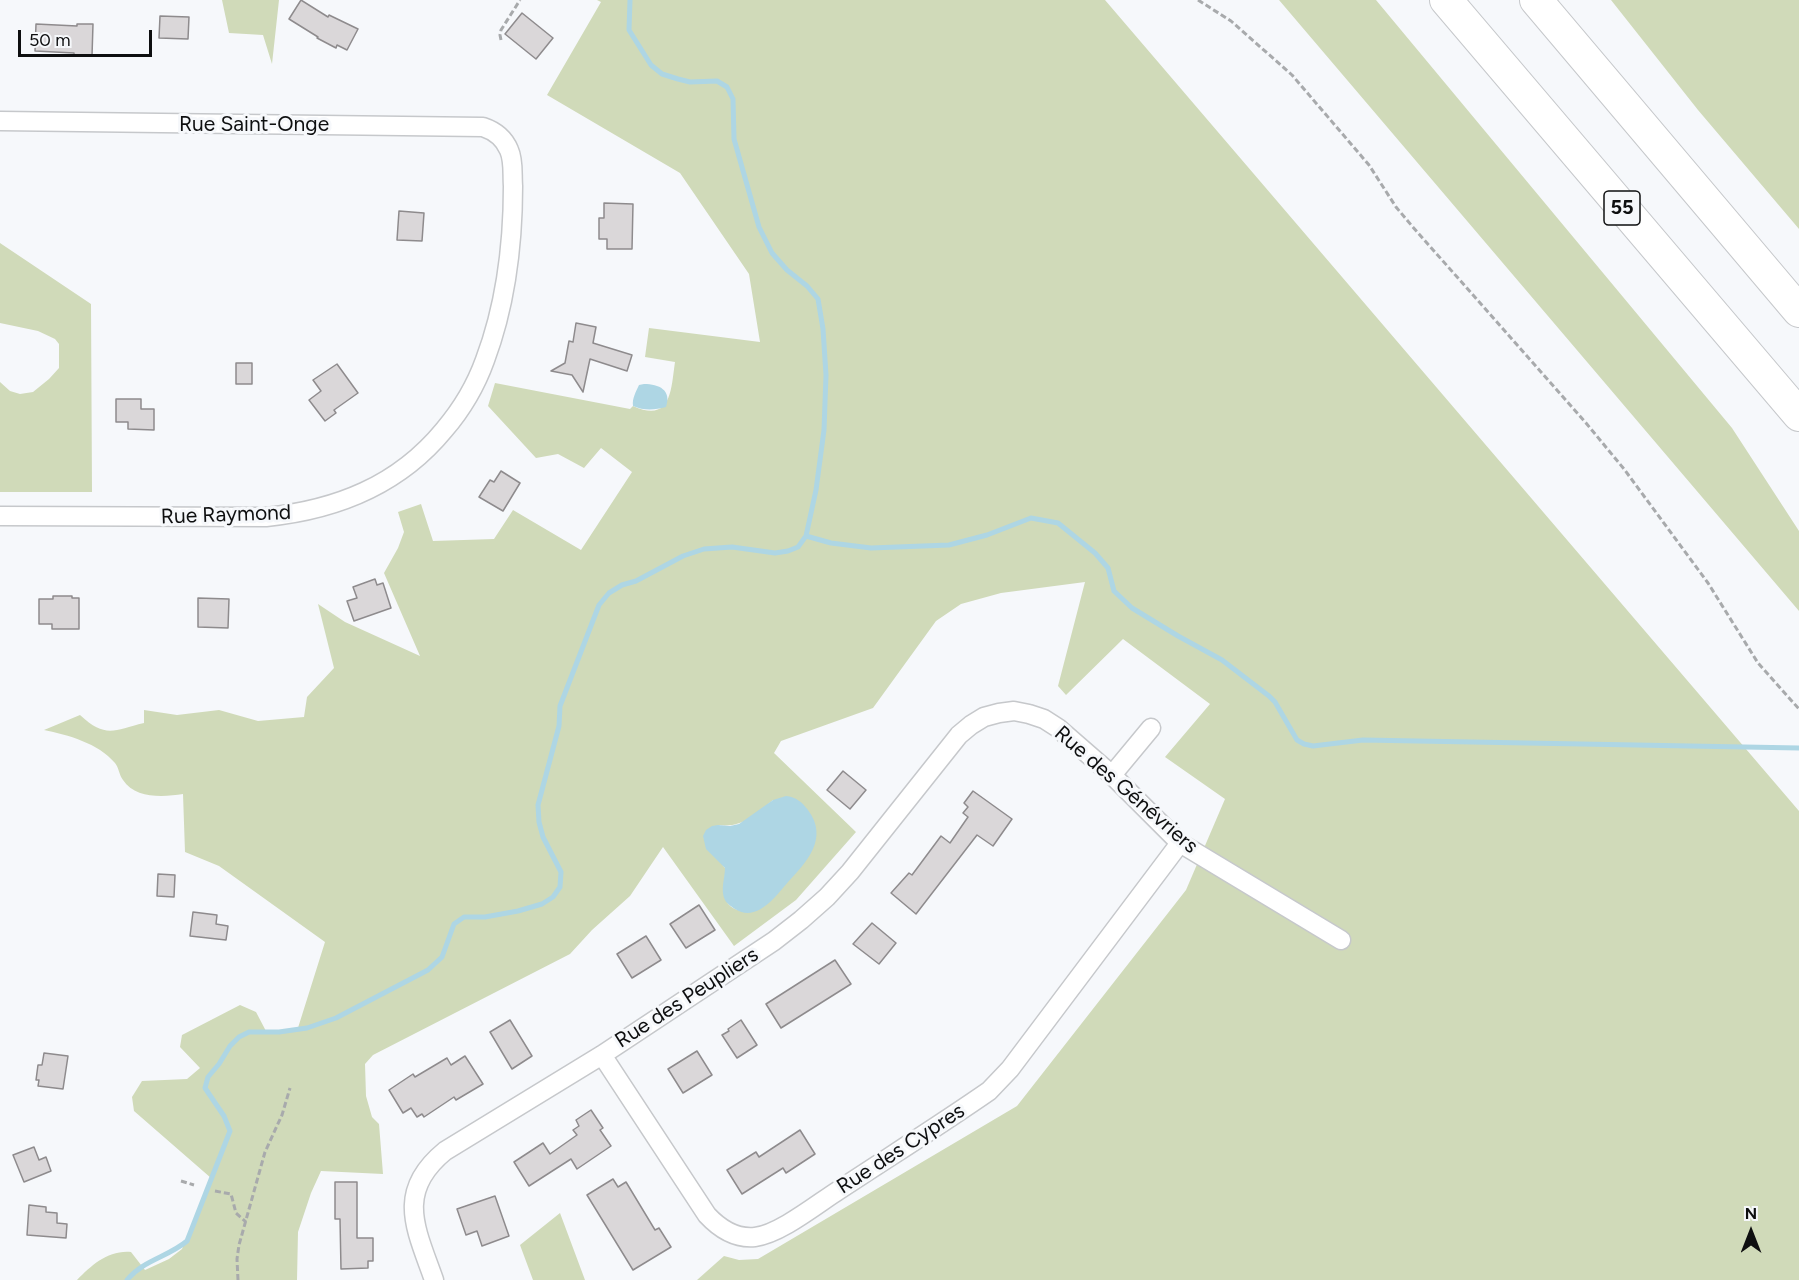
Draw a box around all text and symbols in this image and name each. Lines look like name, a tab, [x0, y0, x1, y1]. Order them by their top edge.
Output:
scale bar	[21, 18, 154, 56]
text: 50 m	[29, 29, 71, 51]
street label: Rue Saint-Onge	[179, 112, 329, 138]
road number: 55	[1604, 191, 1640, 225]
street label: Rue Raymond	[160, 500, 292, 530]
street label: Rue des Génévriers	[1049, 721, 1203, 859]
street label: Rue des Peupliers	[611, 942, 763, 1054]
street label: Rue des Cypres	[832, 1098, 970, 1200]
north arrow	[1721, 1202, 1781, 1262]
text: N	[1745, 1204, 1757, 1223]

